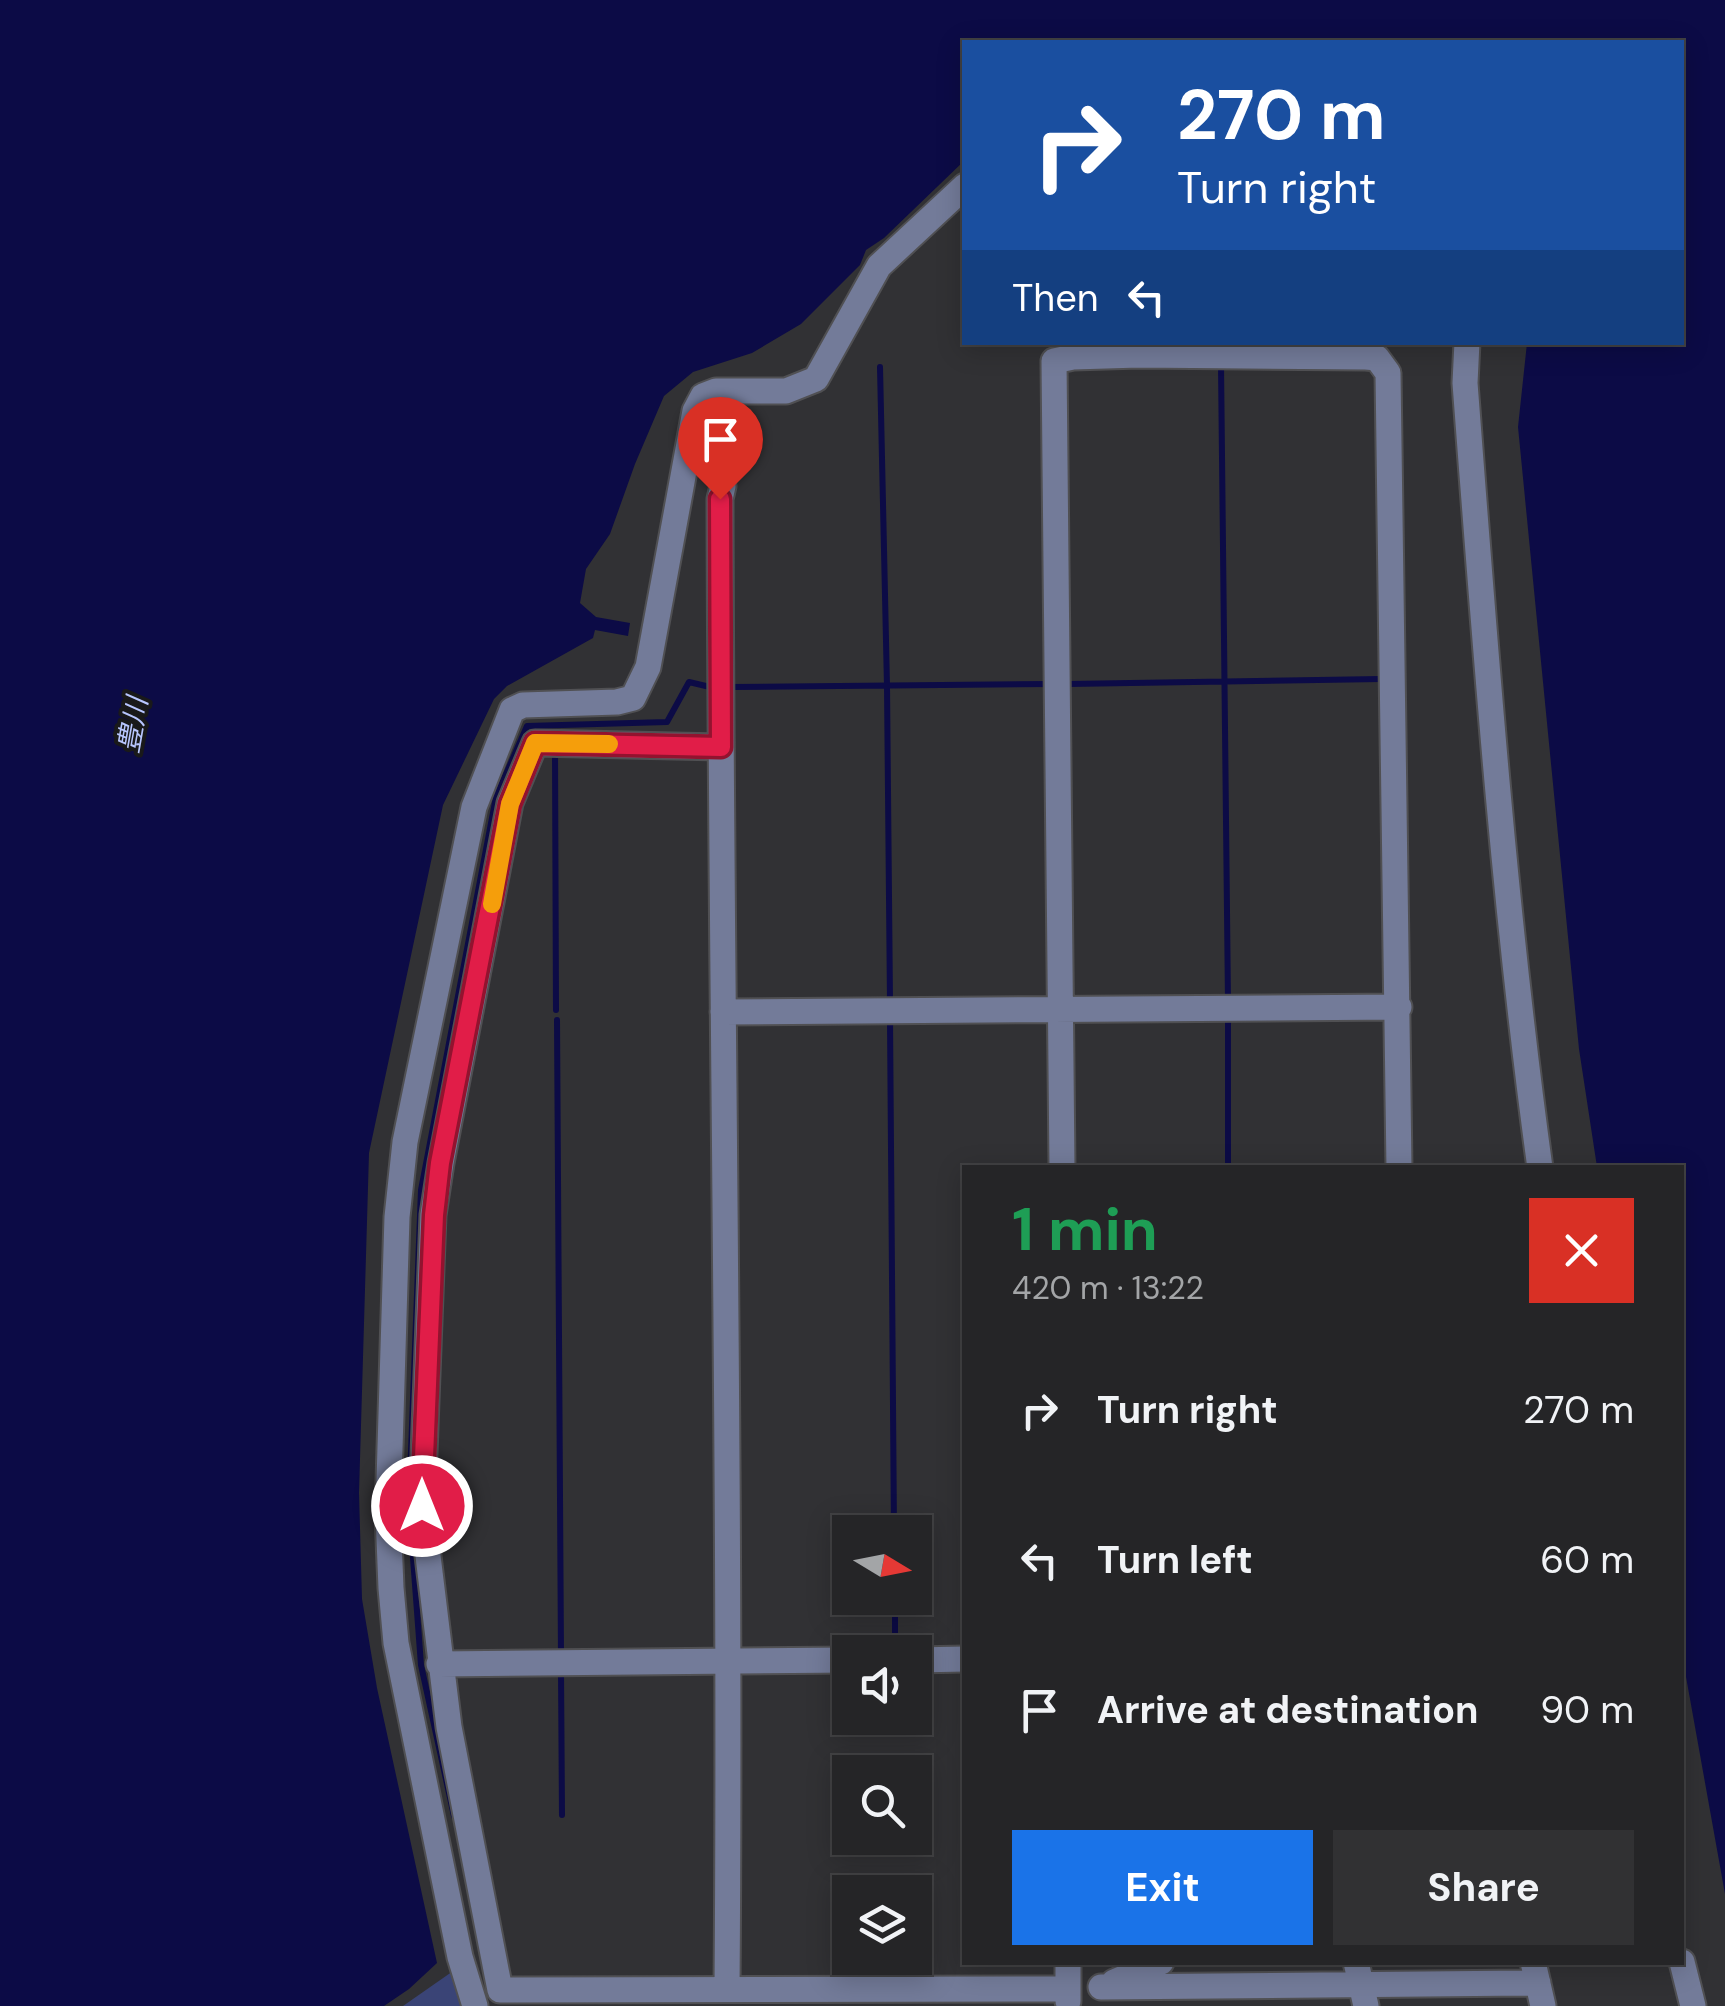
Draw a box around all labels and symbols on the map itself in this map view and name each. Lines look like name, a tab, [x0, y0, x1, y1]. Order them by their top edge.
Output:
pin	[678, 397, 763, 500]
water label: 豊川	[110, 691, 157, 756]
position arrow	[370, 1454, 474, 1558]
north arrow	[832, 1515, 932, 1615]

